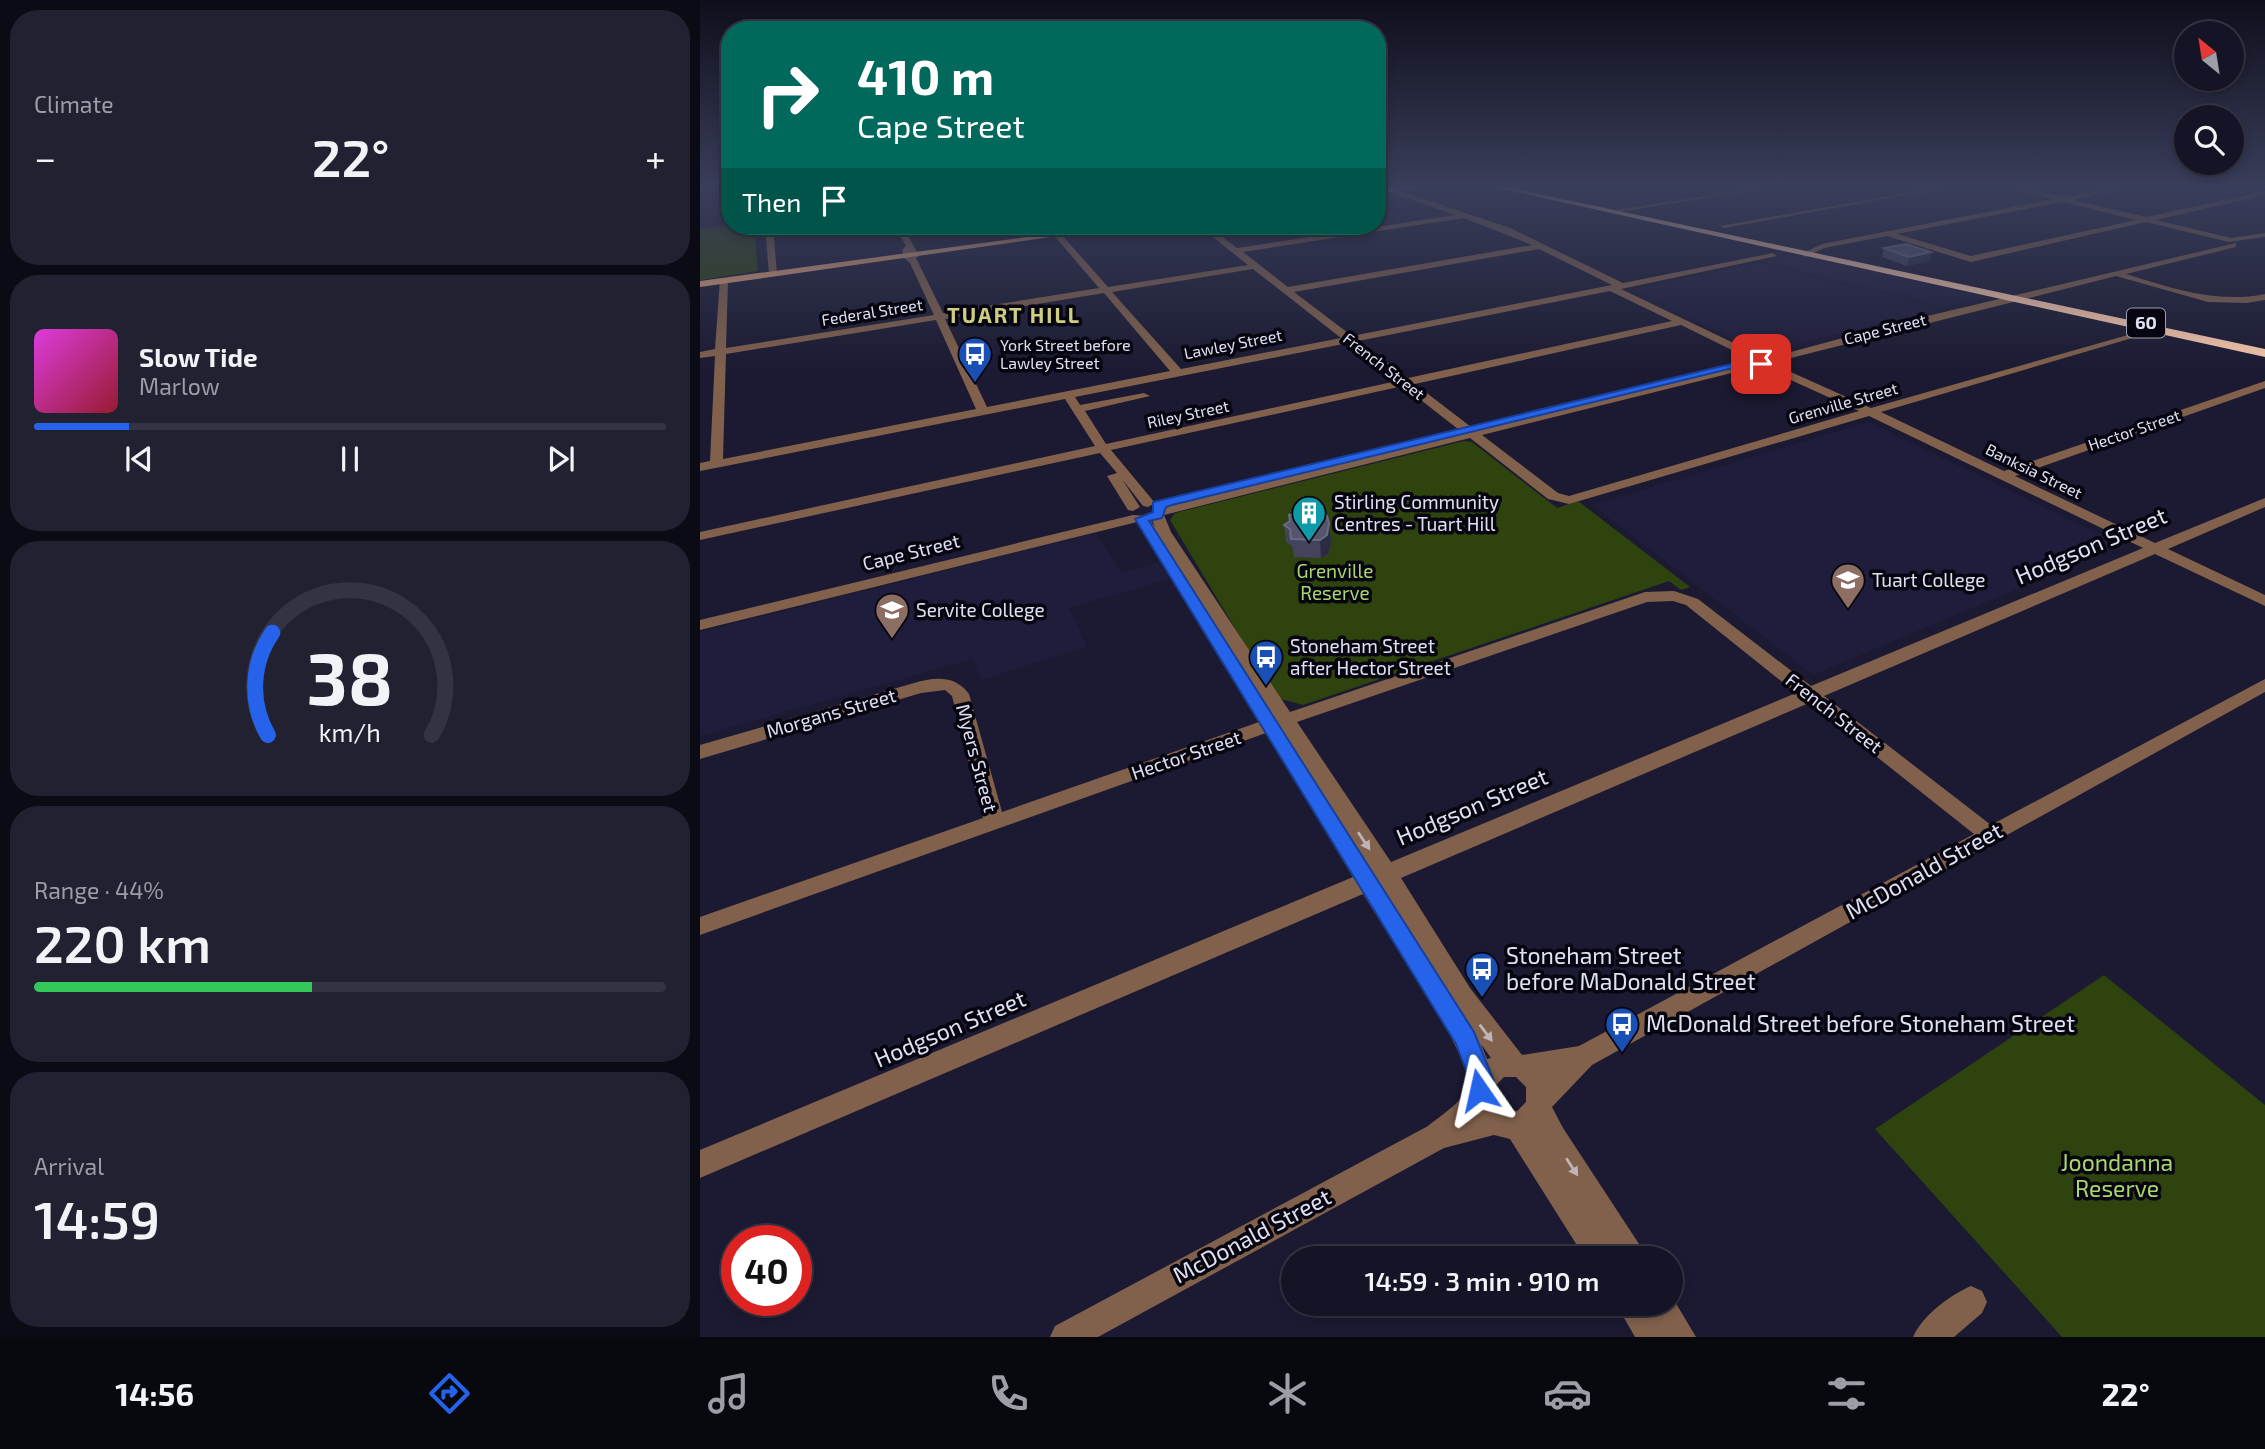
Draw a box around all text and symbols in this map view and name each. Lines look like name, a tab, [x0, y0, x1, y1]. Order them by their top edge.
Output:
north arrow	[2174, 21, 2244, 91]
map controls	[2174, 21, 2244, 175]
text: 410 m	[857, 46, 994, 105]
icon: right	[742, 49, 833, 140]
text: Climate	[34, 90, 114, 118]
button: search	[2174, 105, 2244, 175]
text: Cape Street	[857, 106, 1025, 144]
text: 22°	[312, 125, 390, 187]
text: −	[34, 134, 56, 180]
text: +	[645, 134, 666, 180]
icon: arrive	[815, 182, 853, 220]
text: Then	[742, 186, 801, 217]
street label: Federal Street	[820, 294, 924, 329]
district label: TUART HILL	[947, 302, 1081, 327]
street label: Cape Street	[1842, 309, 1928, 348]
road number: 60	[2127, 309, 2165, 338]
street label: Lawley Street	[1182, 325, 1284, 362]
street label: French Street	[1340, 328, 1429, 403]
pin	[1731, 334, 1791, 394]
bus stop icon: York Street before Lawley Street	[956, 335, 994, 384]
place label: York Street before Lawley Street	[1000, 335, 1131, 372]
text: Slow Tide	[139, 341, 258, 372]
icon: arrive	[1742, 345, 1780, 383]
text: Marlow	[139, 372, 220, 400]
street label: Grenville Street	[1786, 378, 1900, 427]
street label: Riley Street	[1145, 396, 1231, 431]
street label: Hector Street	[2085, 405, 2183, 454]
street label: Banksia Street	[1983, 439, 2086, 502]
icon: previous	[120, 440, 158, 478]
icon: pause	[331, 440, 369, 478]
icon: next	[542, 440, 580, 478]
place label: Stirling Community Centres - Tuart Hill	[1334, 490, 1499, 535]
building icon: Stirling Community Centres - Tuart Hill	[1290, 494, 1328, 543]
street label: Hodgson Street	[2011, 501, 2171, 590]
street label: Cape Street	[860, 528, 962, 575]
park label: Grenville Reserve	[1297, 559, 1373, 604]
school or university icon: Tuart College	[1829, 561, 1867, 610]
place label: Tuart College	[1872, 568, 1986, 591]
school or university icon: Servite College	[873, 591, 911, 640]
place label: Servite College	[916, 598, 1045, 621]
text: 38	[307, 632, 393, 720]
place label: Stoneham Street after Hector Street	[1290, 634, 1451, 679]
bus stop icon: Stoneham Street after Hector Street	[1247, 638, 1285, 687]
street label: French Street	[1782, 668, 1887, 757]
street label: Morgans Street	[763, 683, 898, 742]
street label: Myers Street	[952, 701, 1003, 815]
text: km/h	[319, 716, 381, 746]
street label: Hector Street	[1128, 725, 1244, 784]
street label: Hodgson Street	[1392, 762, 1552, 851]
street label: McDonald Street	[1840, 815, 2007, 925]
one-way arrow	[1357, 832, 1371, 850]
text: Range · 44%	[34, 876, 164, 904]
text: 220 km	[34, 911, 211, 973]
place label: Stoneham Street before MaDonald Street	[1506, 941, 1756, 995]
bus stop icon: Stoneham Street before MaDonald Street	[1463, 950, 1501, 999]
street label: Hodgson Street	[870, 984, 1030, 1073]
bus stop icon: McDonald Street before Stoneham Street	[1603, 1005, 1641, 1054]
place label: McDonald Street before Stoneham Street	[1646, 1009, 2075, 1037]
one-way arrow	[1478, 1023, 1493, 1041]
position arrow	[1442, 1053, 1516, 1127]
park label: Joondanna Reserve	[2061, 1148, 2173, 1202]
text: Arrival	[34, 1152, 104, 1180]
one-way arrow	[1565, 1158, 1579, 1176]
street label: McDonald Street	[1168, 1182, 1335, 1289]
text: 14:59	[34, 1187, 160, 1249]
speed limit sign: 40	[721, 1225, 812, 1316]
text: 14:59 · 3 min · 910 m	[1365, 1265, 1599, 1296]
icon: directions	[425, 1369, 474, 1418]
icon: music	[704, 1369, 753, 1418]
icon: phone	[984, 1369, 1033, 1418]
icon: climate	[1263, 1369, 1312, 1418]
icon: car	[1543, 1369, 1592, 1418]
icon: filters	[1822, 1369, 1871, 1418]
text: 14:56	[115, 1374, 194, 1412]
text: 22°	[2102, 1374, 2150, 1412]

